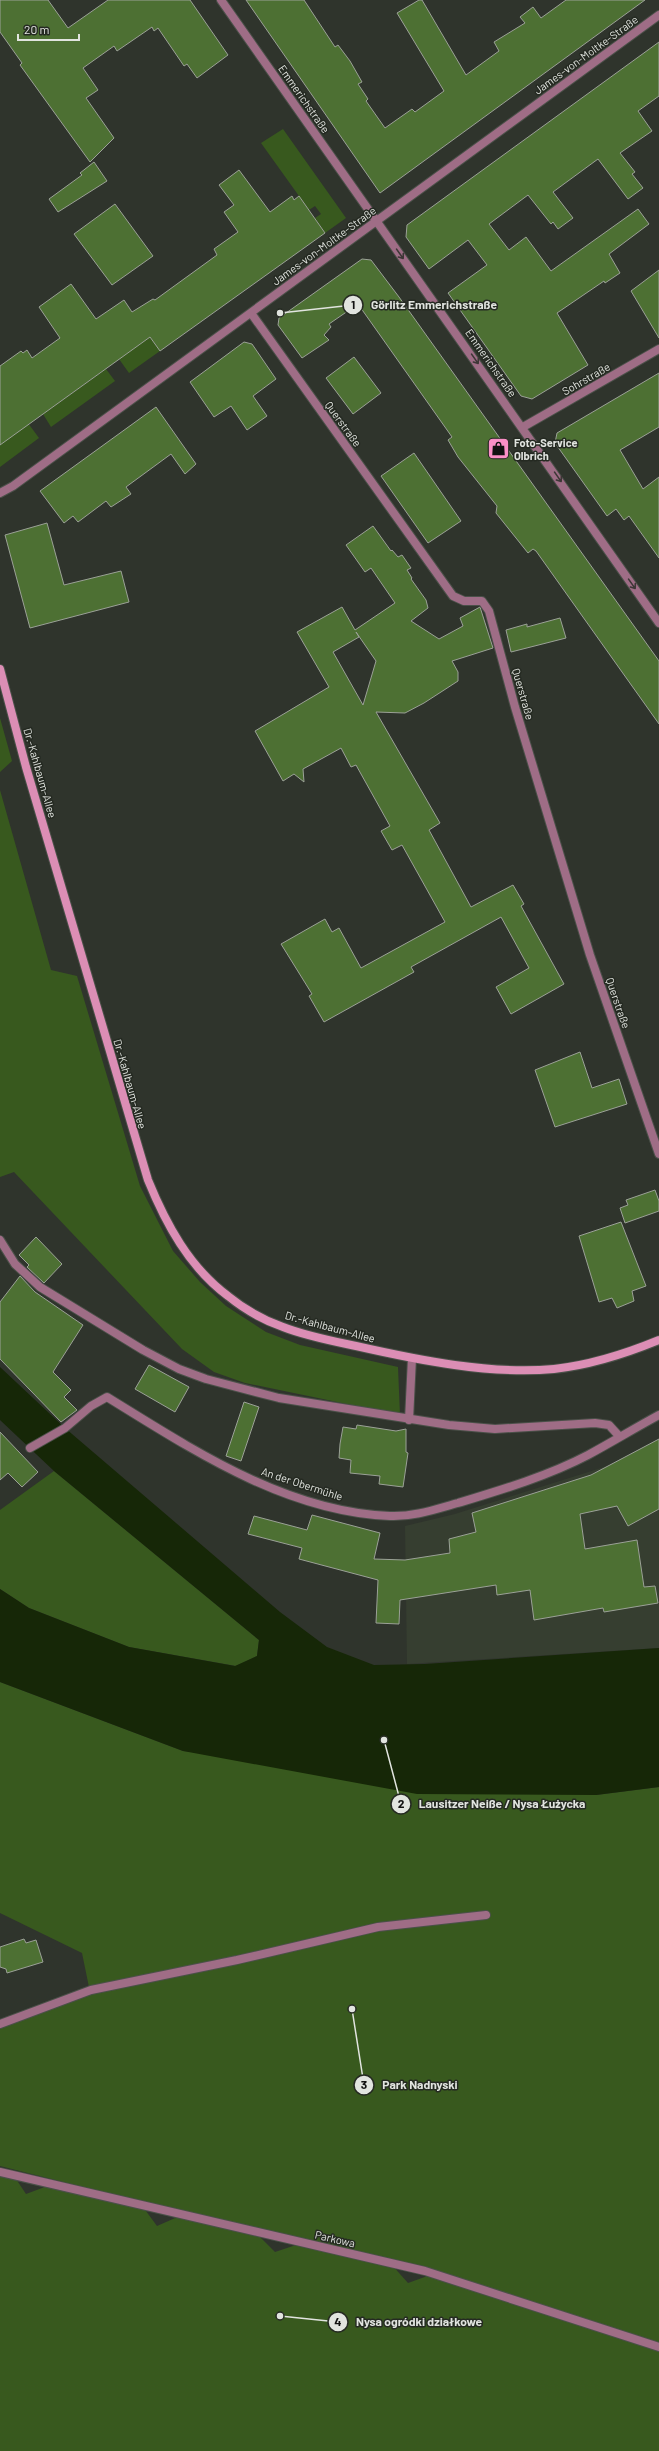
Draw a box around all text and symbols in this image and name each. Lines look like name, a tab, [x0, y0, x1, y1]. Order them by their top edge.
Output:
street label: James-von-Moltke-Straße	[531, 12, 640, 97]
scale bar	[18, 16, 79, 42]
text: 20 m	[24, 22, 50, 36]
street label: Emmerichstraße	[276, 62, 333, 135]
street label: James-von-Moltke-Straße	[269, 203, 378, 288]
one-way arrow	[396, 248, 404, 259]
callout: Görlitz Emmerichstraße	[343, 293, 505, 317]
text: 1	[351, 297, 355, 311]
text: Görlitz Emmerichstraße	[371, 297, 497, 311]
street label: Emmerichstraße	[463, 326, 520, 399]
one-way arrow	[471, 354, 479, 365]
street label: Sohrstraße	[559, 360, 612, 397]
street label: Querstraße	[323, 398, 364, 449]
shop icon: Foto-Service Olbrich	[486, 436, 512, 462]
place label: Foto-Service Olbrich	[514, 436, 577, 462]
one-way arrow	[554, 471, 562, 482]
one-way arrow	[628, 578, 636, 589]
street label: Querstraße	[510, 667, 537, 721]
street label: Dr.-Kahlbaum-Allee	[21, 726, 60, 819]
street label: Querstraße	[604, 976, 633, 1030]
street label: Dr.-Kahlbaum-Allee	[111, 1037, 150, 1130]
street label: Dr.-Kahlbaum-Allee	[284, 1308, 377, 1345]
street label: An der Obermühle	[260, 1464, 345, 1503]
callout: Lausitzer Neiße / Nysa Łużycka	[391, 1792, 593, 1816]
text: 2	[398, 1796, 405, 1810]
text: Lausitzer Neiße / Nysa Łużycka	[419, 1796, 585, 1810]
callout: Park Nadnyski	[354, 2073, 465, 2097]
text: 3	[361, 2077, 367, 2091]
text: Park Nadnyski	[382, 2077, 458, 2091]
street label: Parkowa	[314, 2228, 356, 2249]
callout: Nysa ogródki działkowe	[328, 2310, 490, 2334]
text: 4	[334, 2314, 342, 2328]
text: Nysa ogródki działkowe	[356, 2314, 482, 2328]

